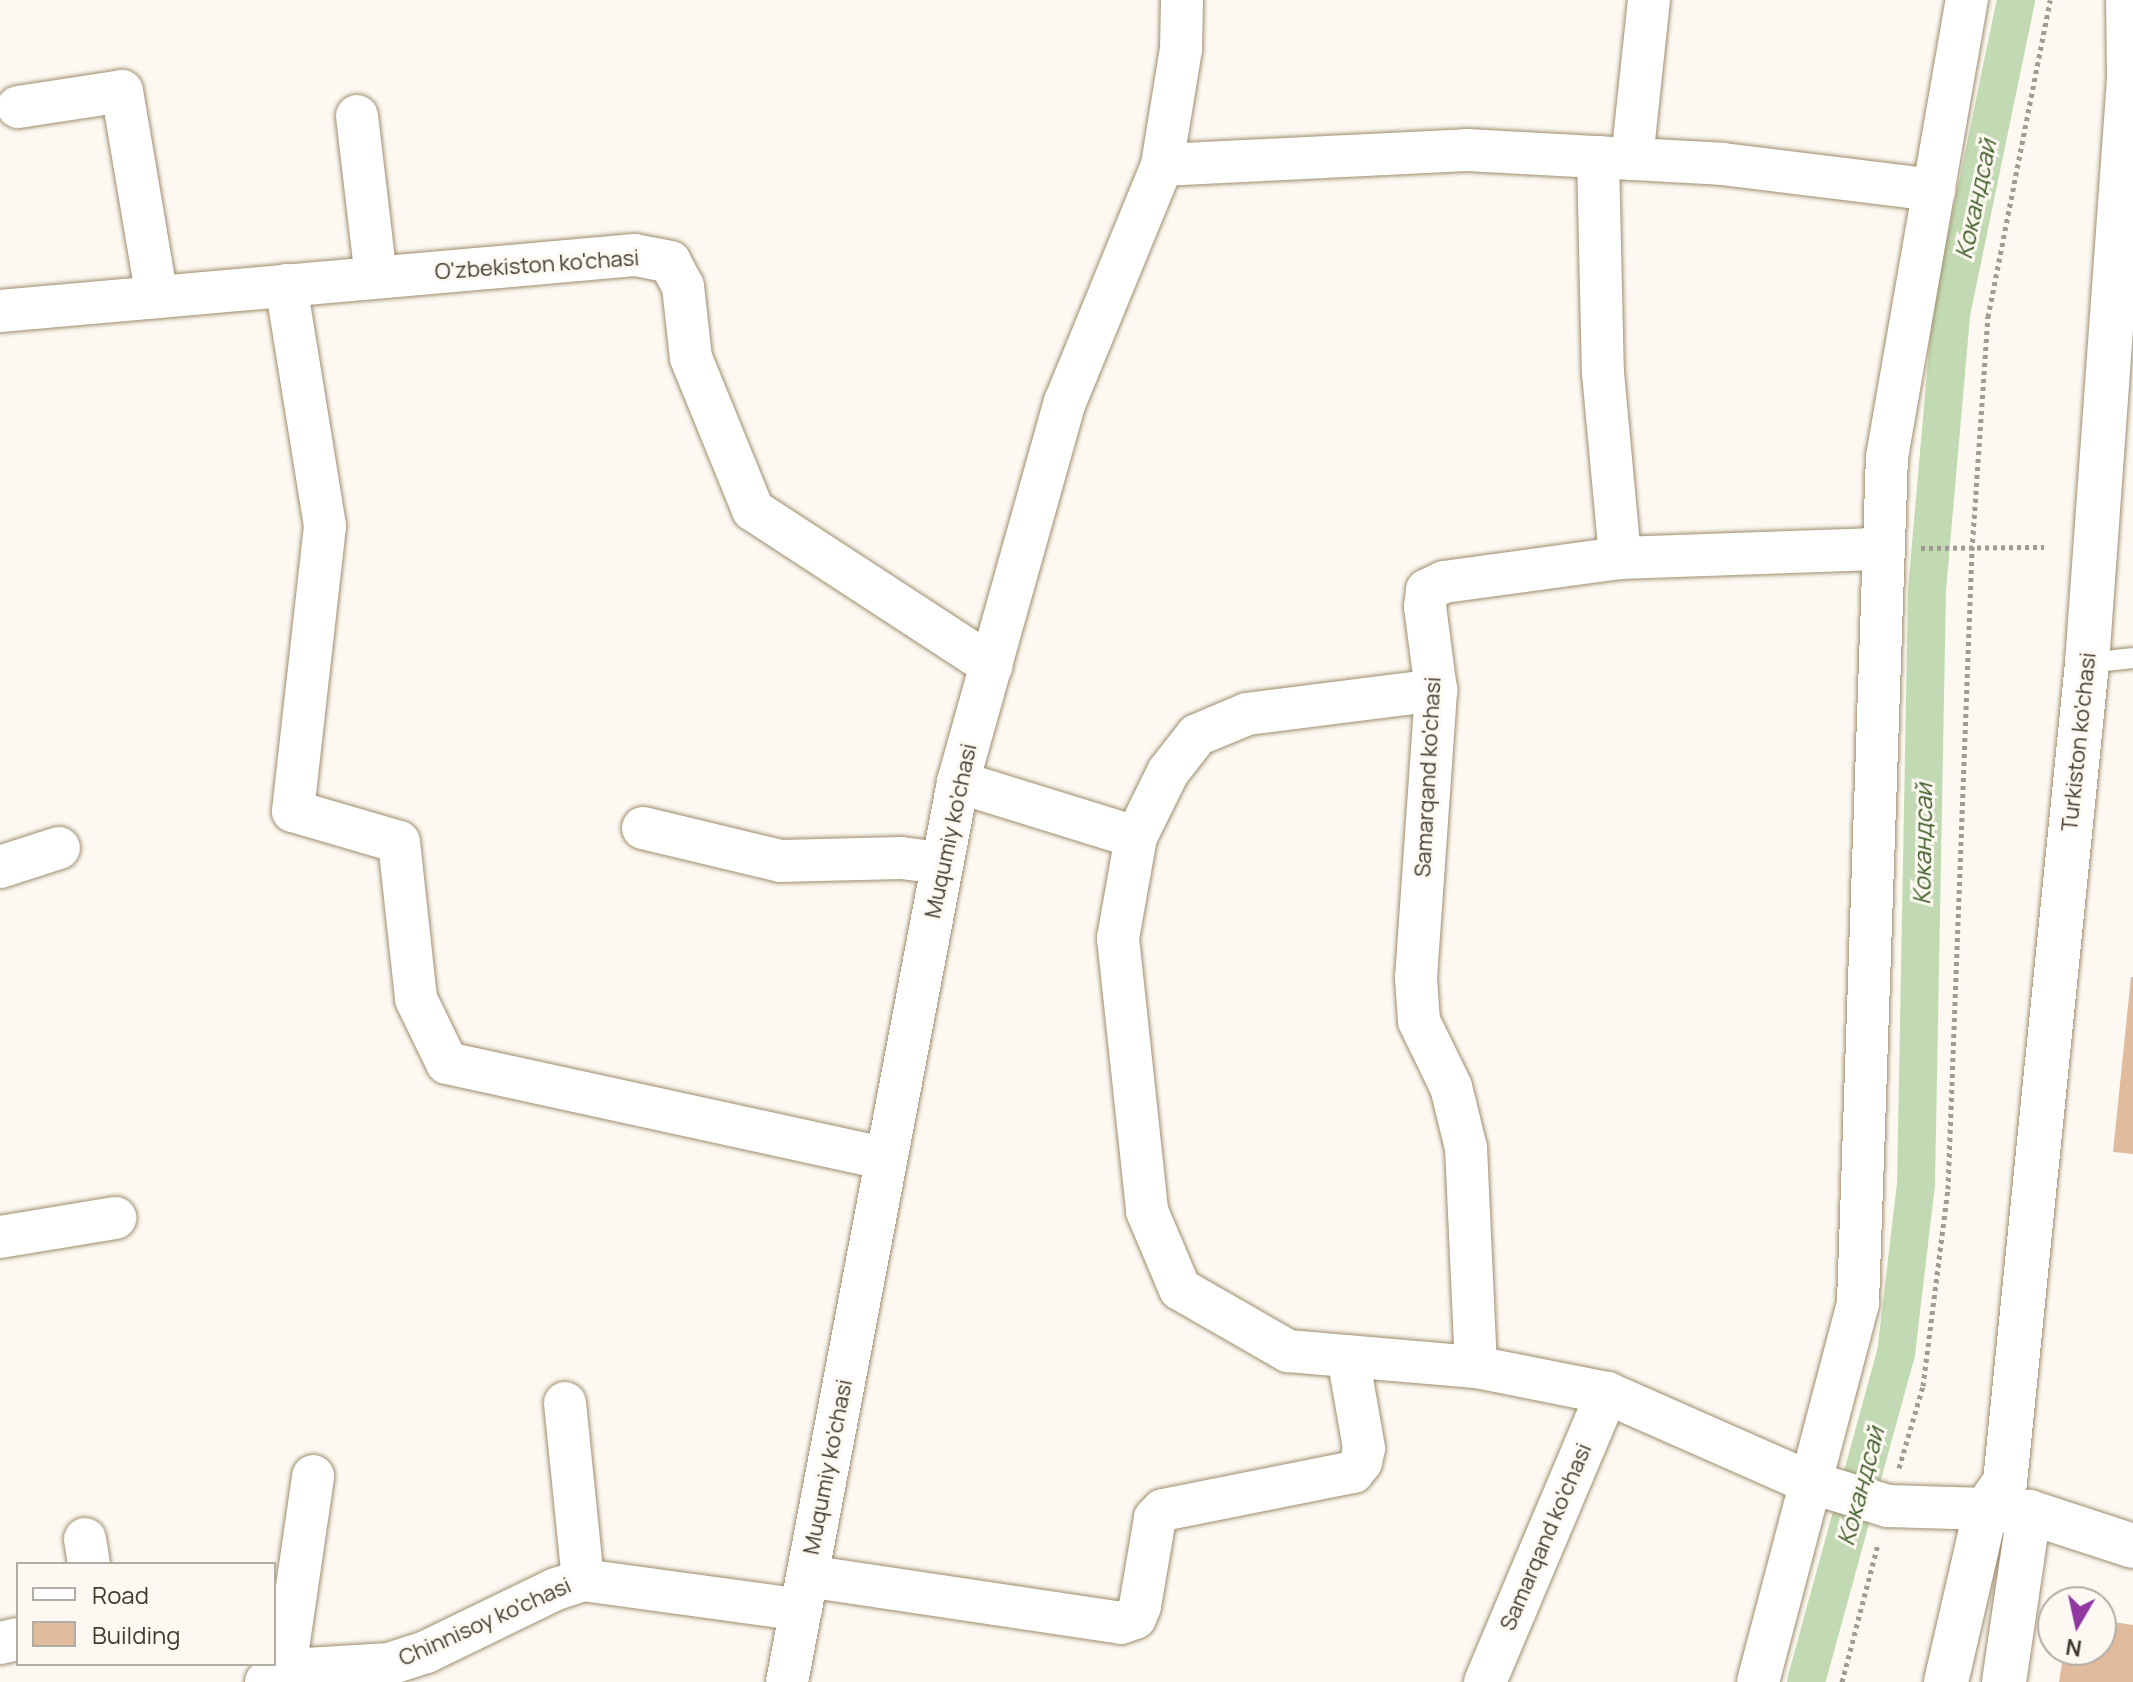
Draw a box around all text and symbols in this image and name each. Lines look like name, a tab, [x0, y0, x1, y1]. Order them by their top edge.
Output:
water label: Кокандсай	[1948, 137, 2002, 261]
street label: O'zbekiston ko'chasi	[434, 245, 640, 285]
street label: Turkiston ko'chasi	[2056, 651, 2102, 833]
street label: Samarqand ko'chasi	[1410, 676, 1446, 878]
street label: Muqumiy ko'chasi	[920, 741, 982, 921]
water label: Кокандсай	[1907, 783, 1937, 905]
street label: Muqumiy ko'chasi	[798, 1377, 858, 1557]
water label: Кокандсай	[1830, 1424, 1890, 1548]
street label: Samarqand ko'chasi	[1495, 1440, 1597, 1634]
legend	[16, 1562, 276, 1666]
street label: Chinnisoy ko'chasi	[395, 1572, 575, 1672]
text: Road	[92, 1578, 149, 1611]
north arrow	[2037, 1586, 2117, 1666]
text: Building	[92, 1618, 180, 1651]
text: N	[2063, 1632, 2084, 1664]

